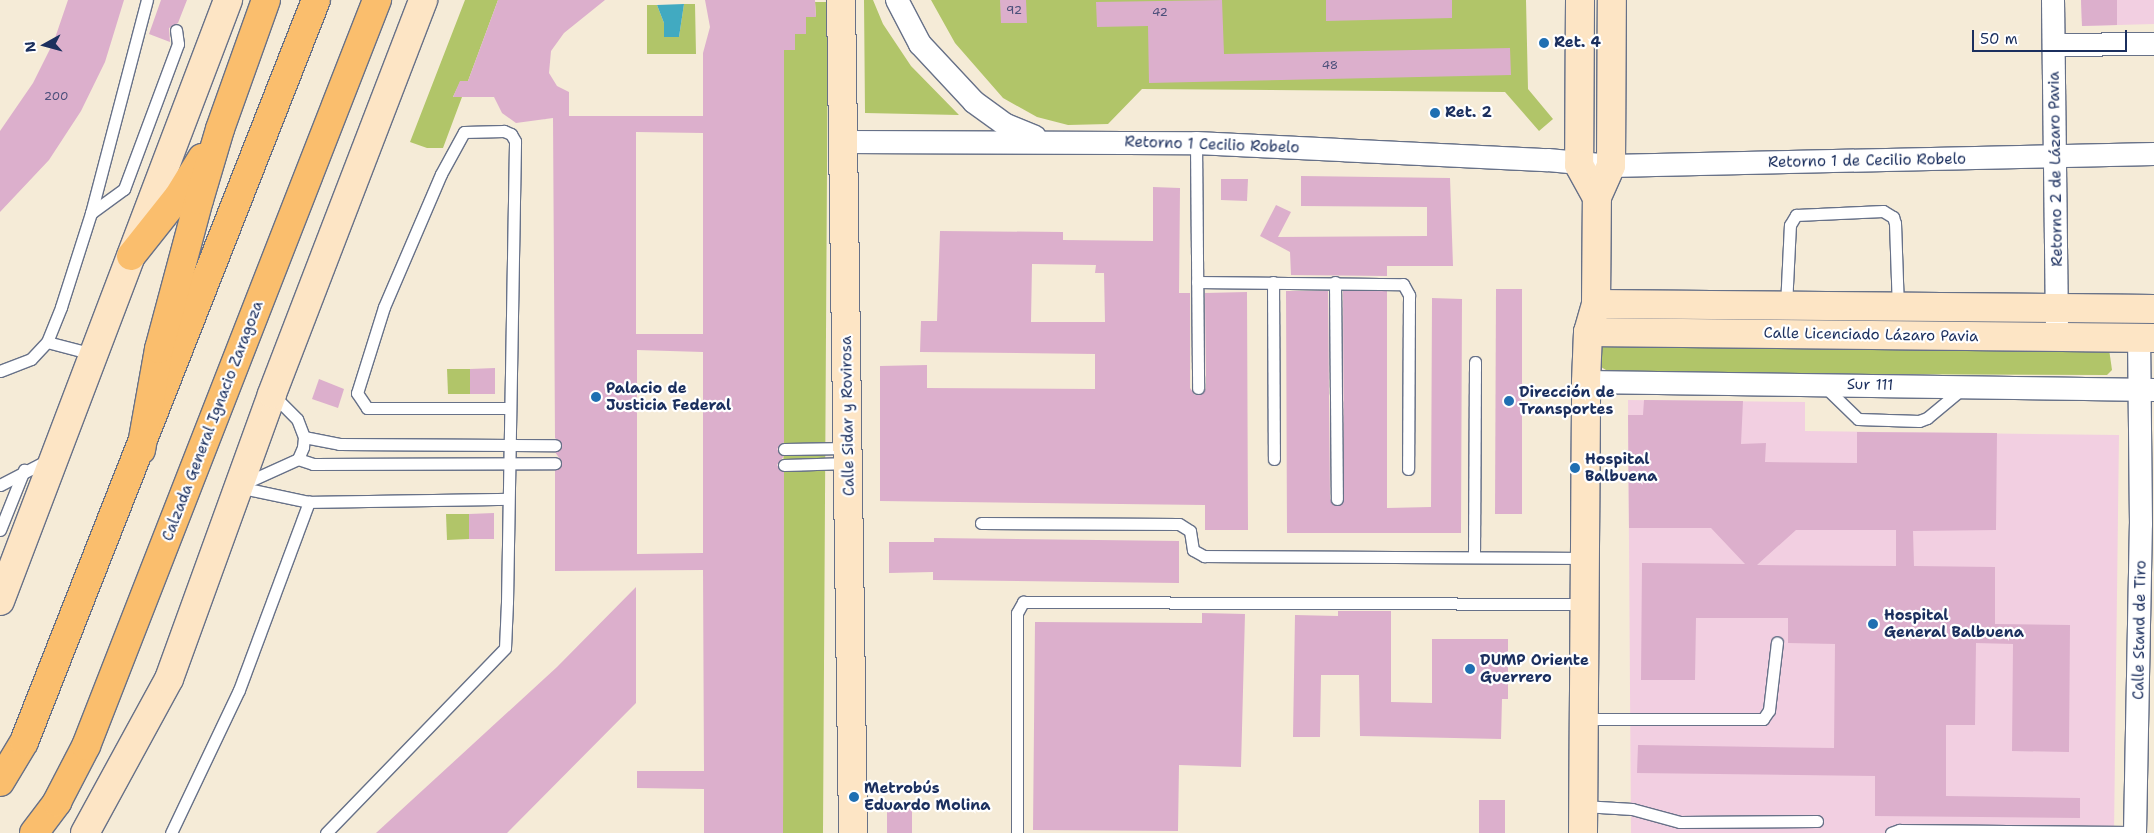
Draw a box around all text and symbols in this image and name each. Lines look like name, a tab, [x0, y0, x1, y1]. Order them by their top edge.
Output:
house number: 92	[1006, 4, 1022, 18]
house number: 42	[1152, 6, 1168, 20]
north arrow	[20, 20, 70, 70]
scale bar	[1974, 20, 2129, 52]
text: 50 m	[1980, 29, 2018, 49]
place label: Ret. 4	[1554, 34, 1601, 52]
marker: Ret. 4	[1538, 37, 1550, 49]
text: N	[21, 40, 40, 53]
house number: 48	[1322, 59, 1338, 73]
street label: Retorno 2 de Lázaro Pavia	[2045, 71, 2067, 267]
house number: 200	[44, 90, 68, 104]
place label: Ret. 2	[1445, 104, 1492, 122]
marker: Ret. 2	[1429, 107, 1441, 119]
street label: Retorno 1 Cecilio Robelo	[1124, 133, 1300, 157]
street label: Retorno 1 de Cecilio Robelo	[1768, 150, 1966, 172]
street label: Calzada General Ignacio Zaragoza	[159, 298, 267, 544]
street label: Calle Licenciado Lázaro Pavia	[1763, 324, 1979, 346]
street label: Calle Sidar y Rovirosa	[838, 336, 858, 496]
street label: Sur 111	[1847, 376, 1893, 394]
place label: Palacio de Justicia Federal	[606, 379, 731, 414]
place label: Dirección de Transportes	[1519, 383, 1615, 418]
marker: Palacio de Justicia Federal	[590, 391, 602, 403]
marker: Dirección de Transportes	[1503, 395, 1515, 407]
place label: Hospital Balbuena	[1585, 450, 1657, 485]
marker: Hospital Balbuena	[1569, 462, 1581, 474]
street label: Calle Stand de Tiro	[2130, 560, 2150, 700]
place label: Hospital General Balbuena	[1884, 606, 2024, 641]
marker: Hospital General Balbuena	[1866, 617, 1880, 631]
place label: DUMP Oriente Guerrero	[1480, 651, 1589, 686]
marker: DUMP Oriente Guerrero	[1464, 663, 1476, 675]
place label: Metrobús Eduardo Molina	[864, 779, 991, 814]
marker: Metrobús Eduardo Molina	[848, 791, 860, 803]

